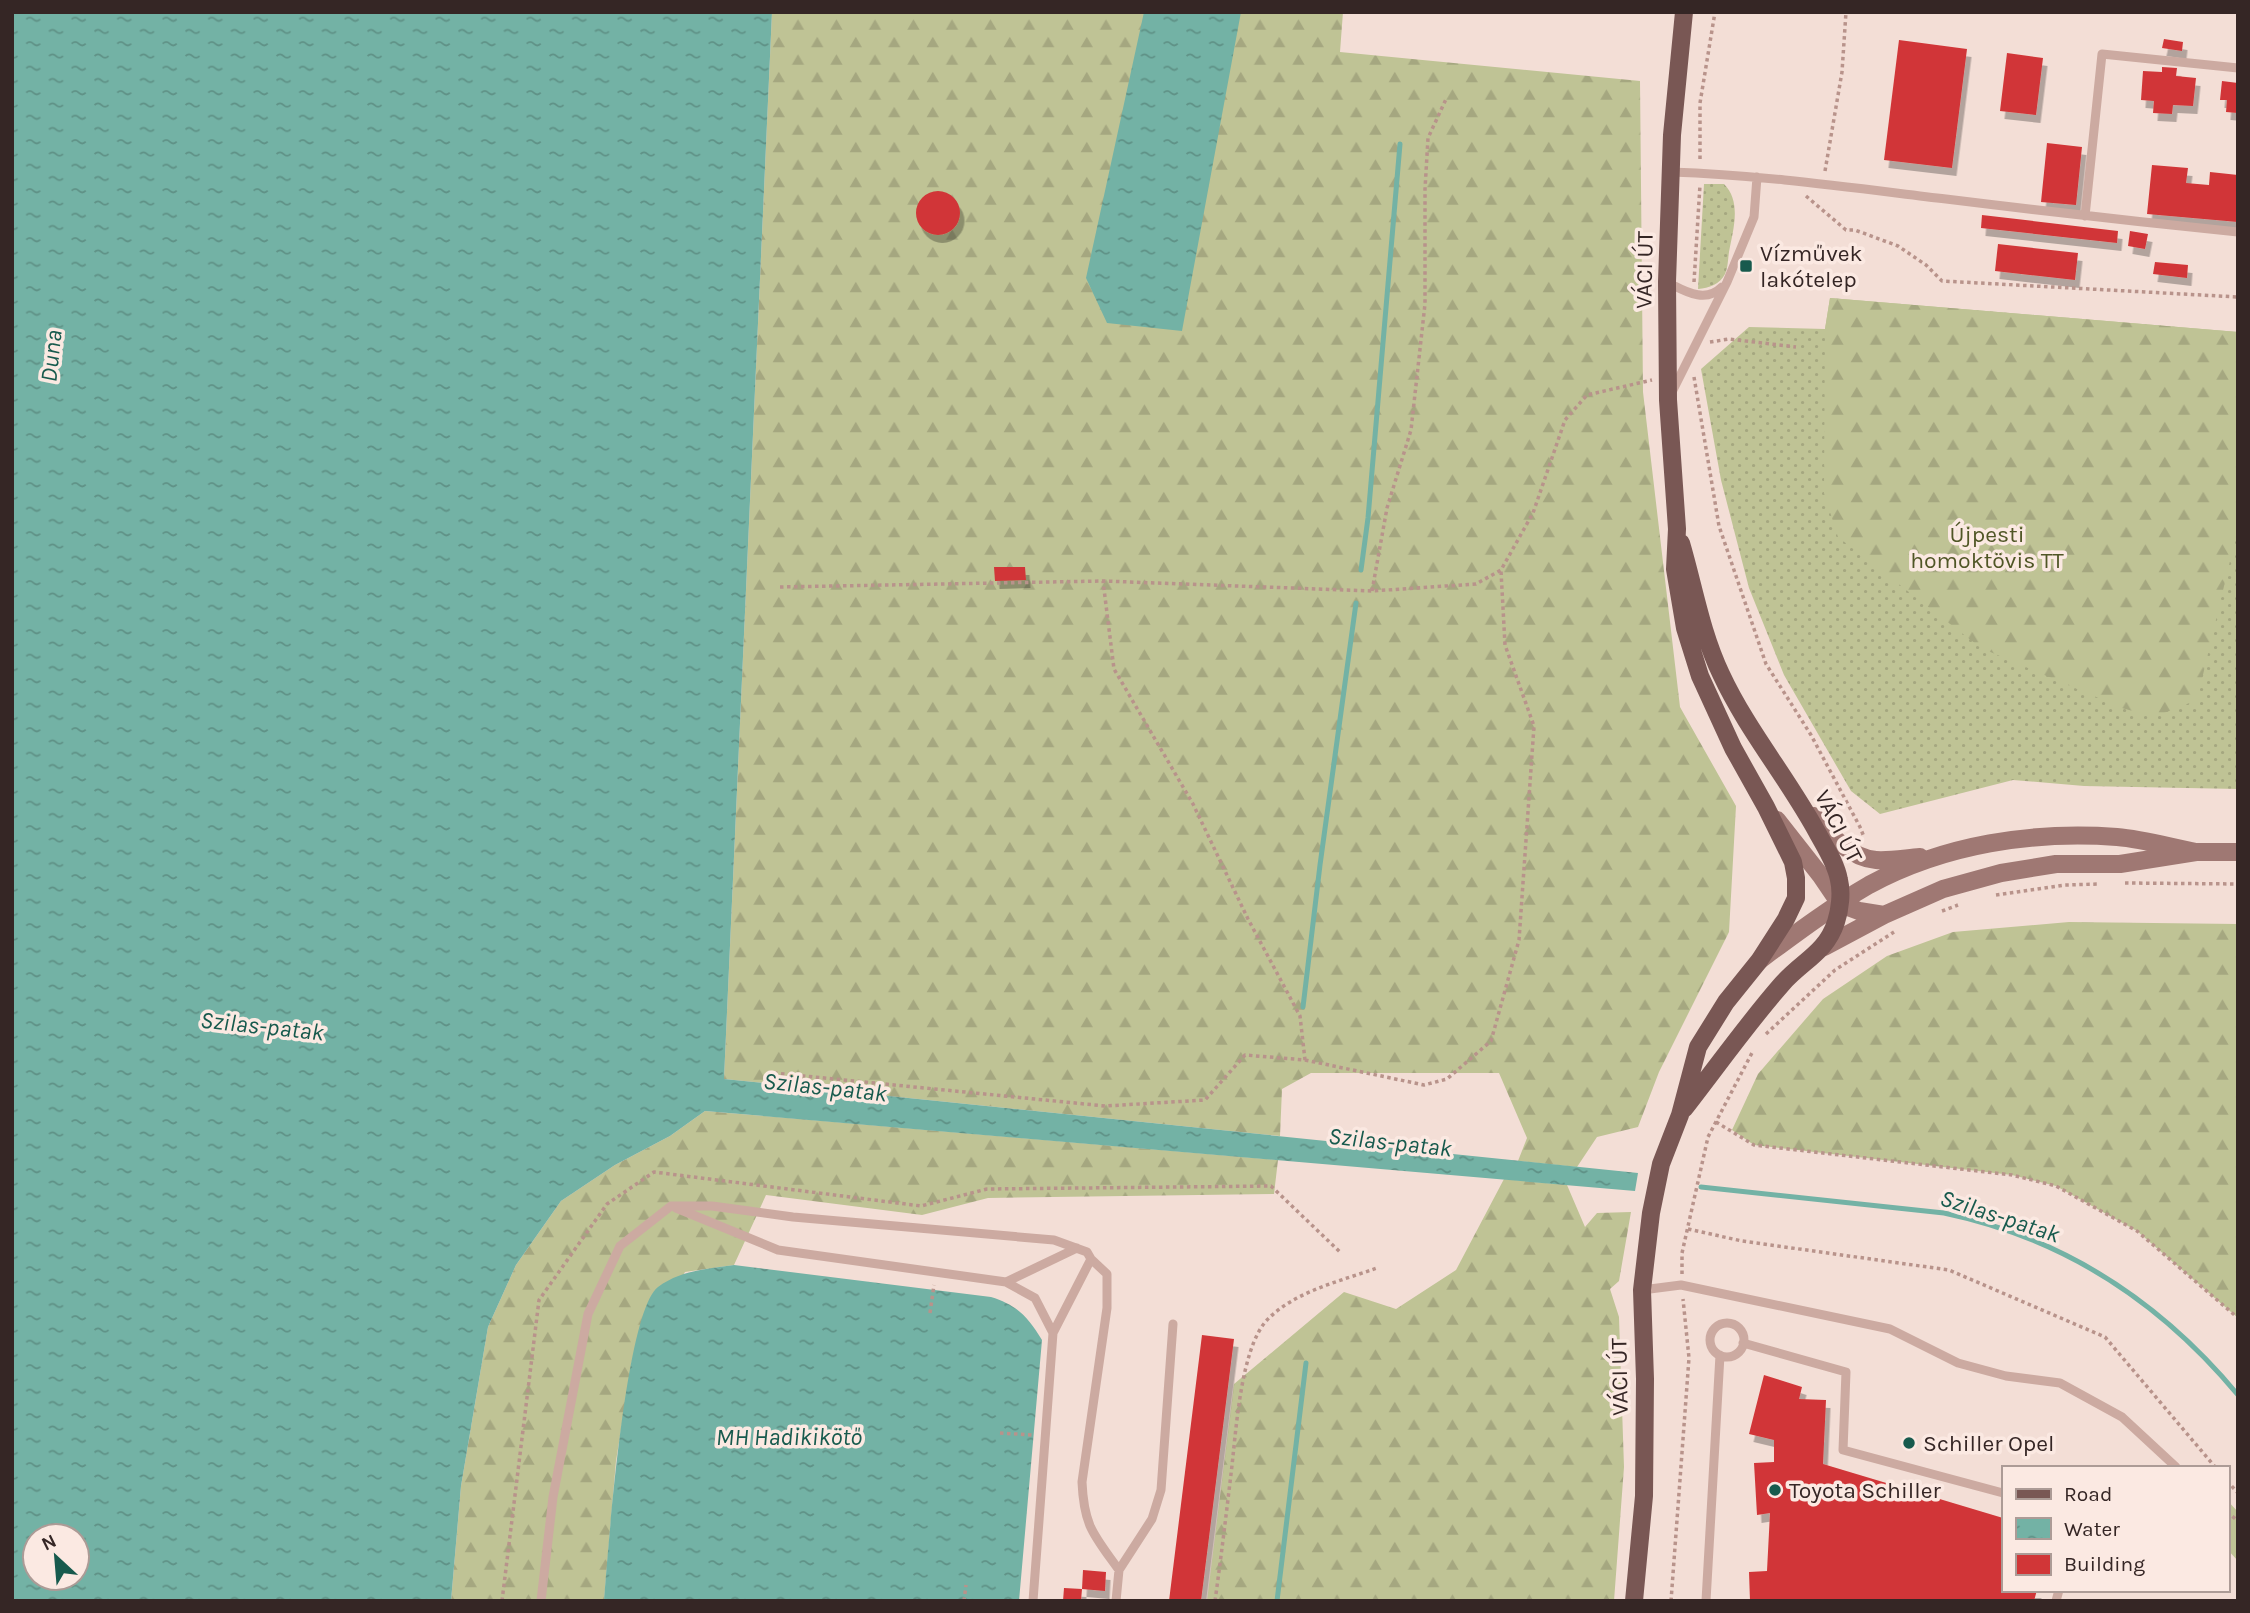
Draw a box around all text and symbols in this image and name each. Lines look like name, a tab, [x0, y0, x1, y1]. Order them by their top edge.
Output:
street label: VÁCI ÚT	[1630, 230, 1659, 309]
place label: Vízművek lakótelep	[1760, 240, 1863, 293]
marker: Vízművek lakótelep	[1738, 258, 1754, 274]
water label: Duna	[34, 328, 68, 384]
park label: Újpesti homoktövis TT	[1910, 521, 2064, 574]
street label: VÁCI ÚT	[1809, 785, 1868, 868]
water label: Szilas-patak	[199, 1006, 326, 1046]
water label: Szilas-patak	[762, 1067, 889, 1107]
water label: Szilas-patak	[1327, 1122, 1454, 1162]
water label: Szilas-patak	[1937, 1184, 2064, 1249]
street label: VÁCI ÚT	[1605, 1337, 1634, 1416]
water label: MH Hadikikötő	[716, 1423, 862, 1451]
place label: Schiller Opel	[1923, 1430, 2055, 1457]
marker: Schiller Opel	[1901, 1435, 1917, 1451]
legend	[2002, 1466, 2229, 1592]
place label: Toyota Schiller	[1789, 1477, 1942, 1504]
marker: Toyota Schiller	[1767, 1482, 1783, 1498]
text: Road	[2064, 1482, 2112, 1506]
text: Water	[2064, 1517, 2120, 1541]
north arrow	[21, 1522, 91, 1592]
text: N	[38, 1530, 60, 1555]
text: Building	[2064, 1552, 2145, 1576]

